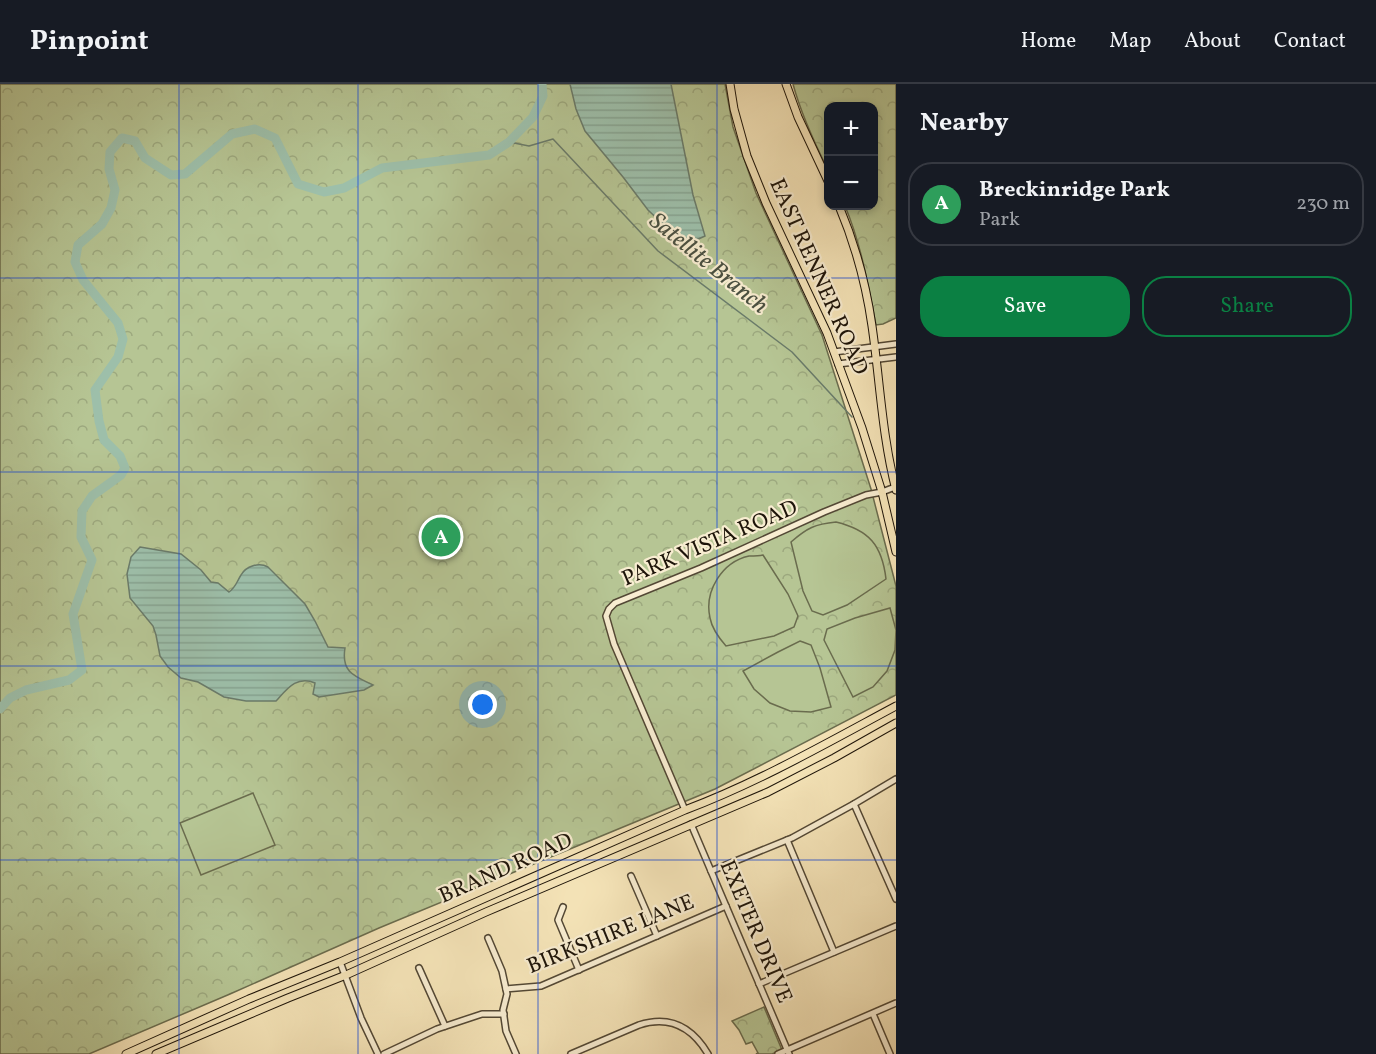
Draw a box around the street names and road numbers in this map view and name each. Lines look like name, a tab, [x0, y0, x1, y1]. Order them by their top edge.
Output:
street label: EAST RENNER ROAD	[761, 174, 875, 380]
street label: PARK VISTA ROAD	[617, 493, 803, 595]
street label: BRAND ROAD	[434, 826, 578, 912]
street label: EXETER DRIVE	[711, 856, 799, 1008]
street label: BIRKSHIRE LANE	[523, 887, 699, 983]

